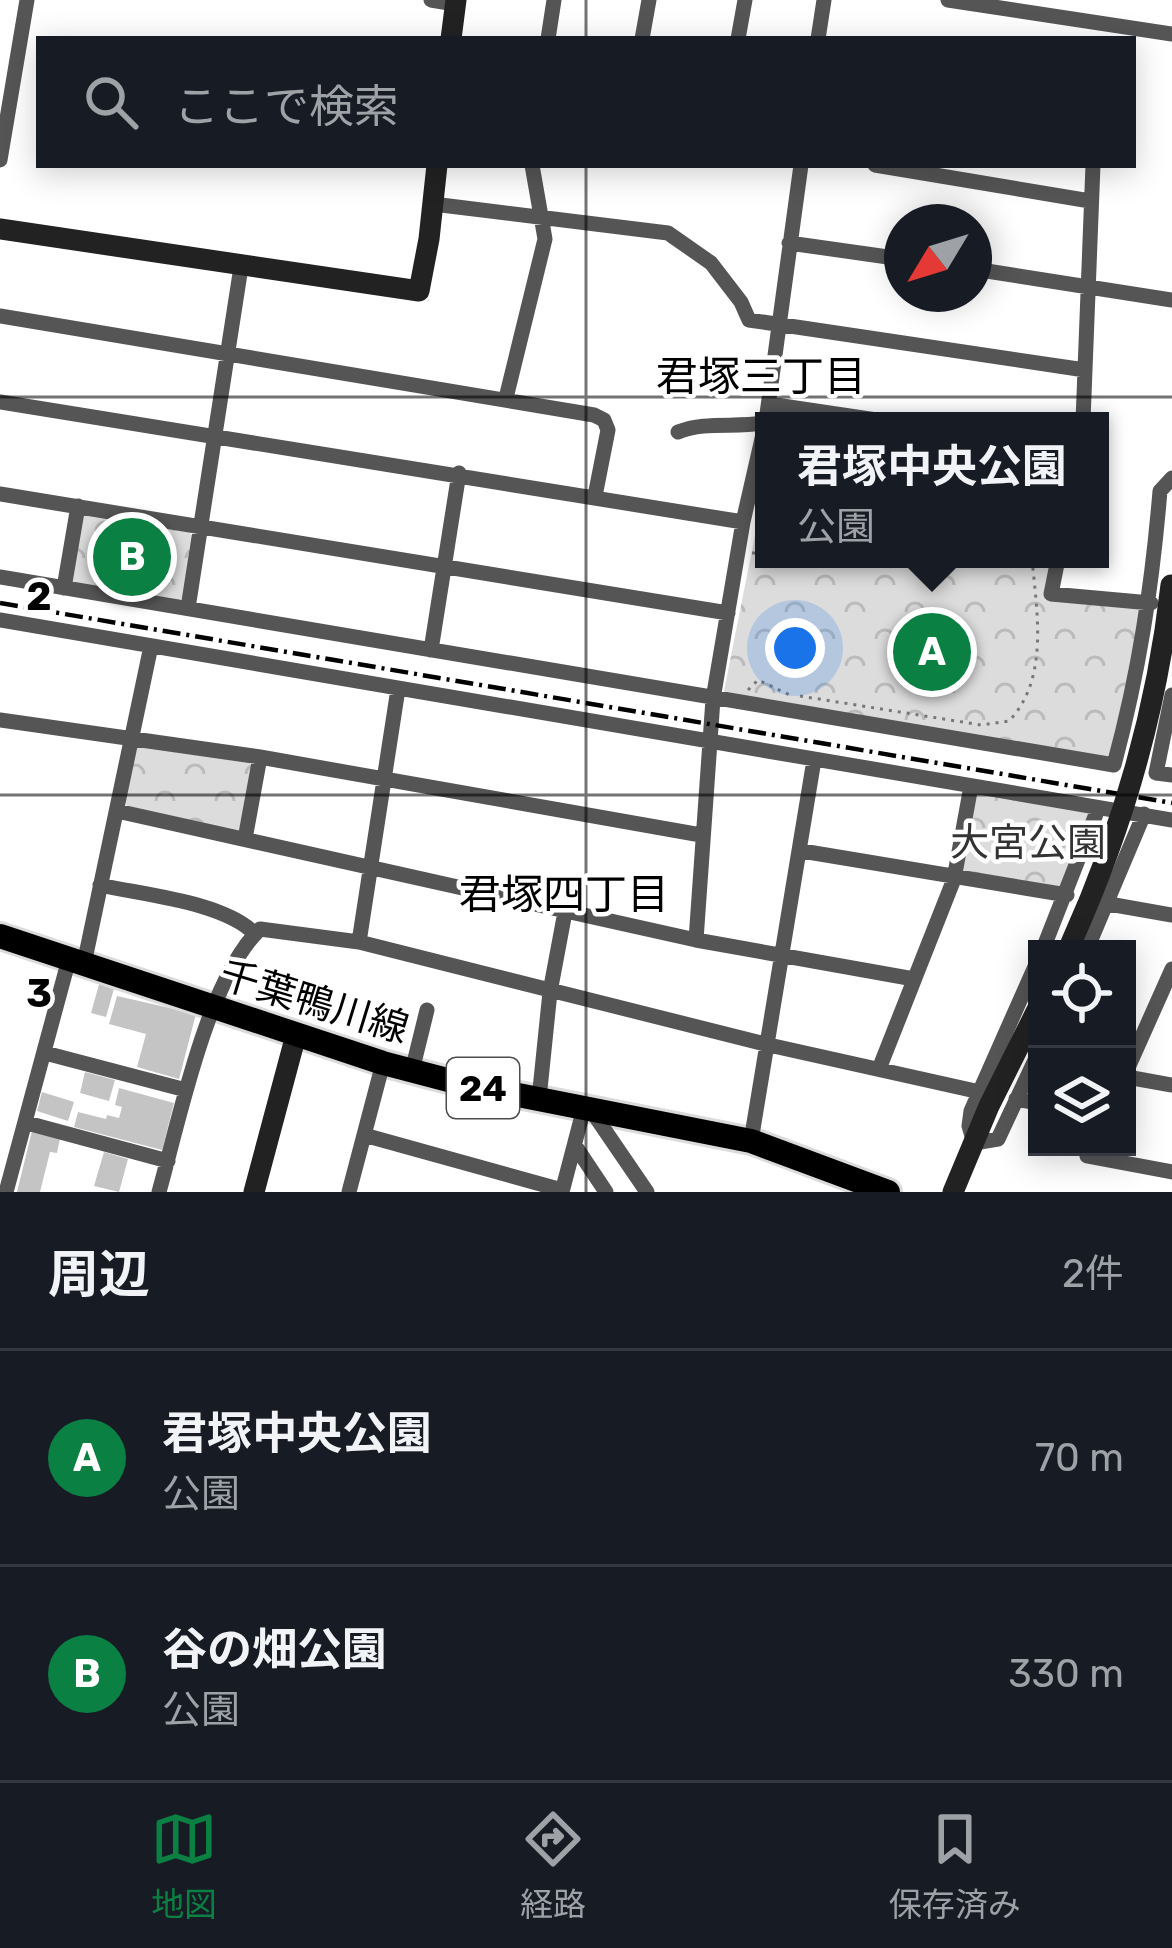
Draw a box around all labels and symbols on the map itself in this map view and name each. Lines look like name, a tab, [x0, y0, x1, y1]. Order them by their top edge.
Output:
north arrow	[884, 204, 992, 312]
district label: 君塚三丁目	[656, 352, 866, 402]
pin: B	[93, 512, 171, 602]
text: 2	[26, 574, 52, 620]
pin: A	[893, 607, 971, 697]
your location	[765, 618, 825, 678]
park label: 大宮公園	[950, 820, 1106, 866]
district label: 君塚四丁目	[459, 870, 669, 920]
street label: 千葉鴨川線	[214, 951, 414, 1053]
text: 3	[26, 971, 52, 1017]
road number: 24	[447, 1058, 519, 1118]

